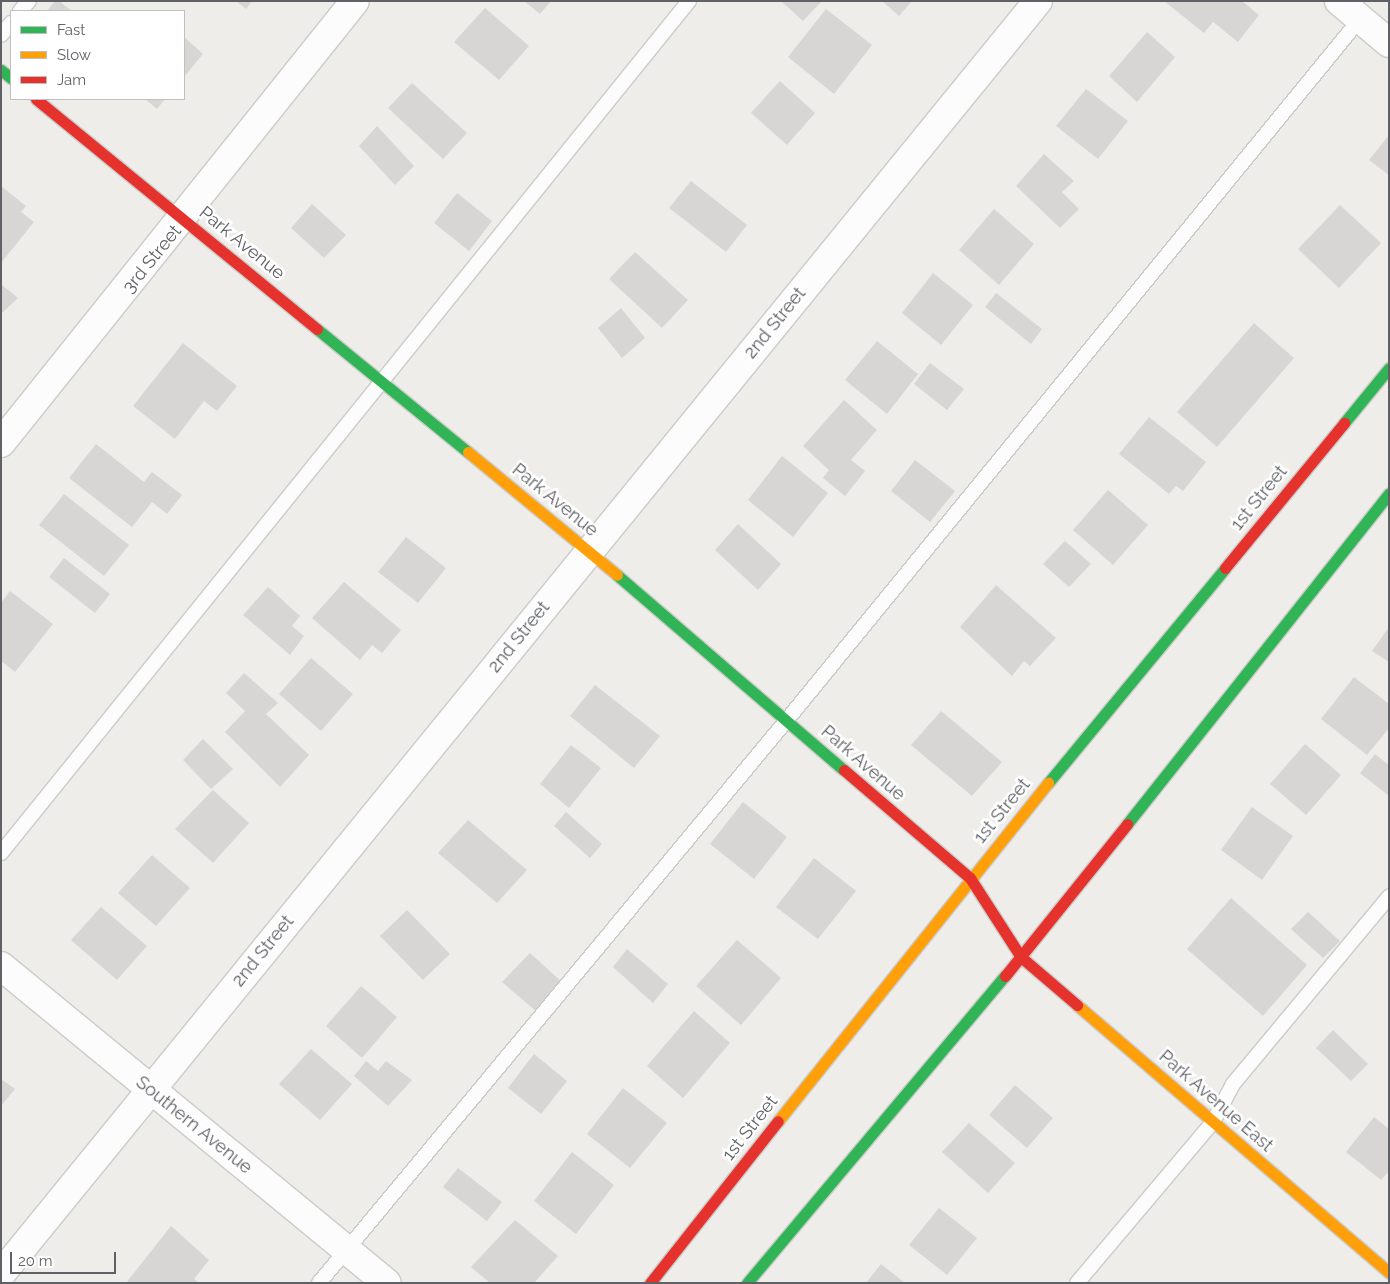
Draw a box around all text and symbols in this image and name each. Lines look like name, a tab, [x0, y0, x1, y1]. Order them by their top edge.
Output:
legend	[10, 10, 185, 100]
text: Fast	[57, 21, 85, 39]
text: Slow	[57, 46, 91, 64]
text: Jam	[57, 71, 86, 89]
street label: Park Avenue	[195, 202, 289, 284]
street label: 3rd Street	[118, 221, 186, 297]
street label: 2nd Street	[740, 283, 810, 363]
street label: Park Avenue	[508, 459, 602, 541]
street label: 1st Street	[1226, 461, 1292, 535]
street label: 2nd Street	[484, 597, 554, 677]
street label: Park Avenue	[816, 721, 910, 805]
street label: 1st Street	[969, 774, 1035, 848]
street label: 2nd Street	[228, 911, 298, 991]
street label: Park Avenue East	[1154, 1045, 1278, 1157]
street label: Southern Avenue	[131, 1071, 257, 1179]
street label: 1st Street	[718, 1091, 782, 1165]
scale bar	[12, 1242, 119, 1274]
text: 20 m	[18, 1252, 53, 1270]

